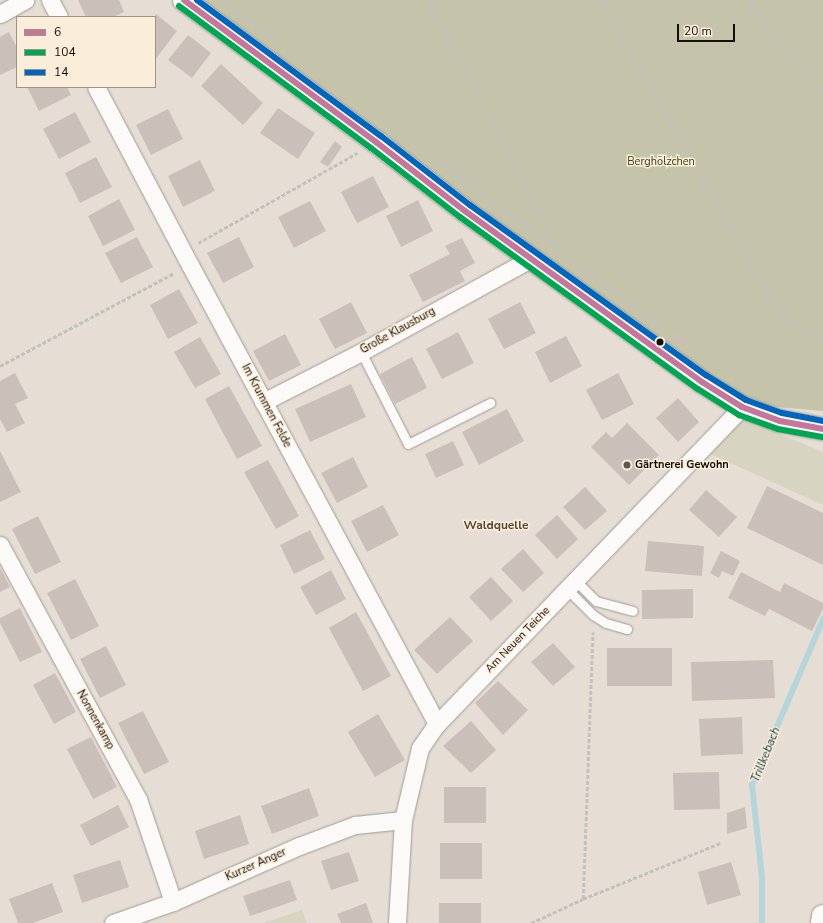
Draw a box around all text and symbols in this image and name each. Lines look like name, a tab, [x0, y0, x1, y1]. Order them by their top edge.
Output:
legend	[16, 16, 156, 88]
scale bar	[679, 16, 737, 42]
text: 20 m	[684, 23, 712, 39]
text: 6	[54, 24, 61, 40]
text: 104	[54, 44, 76, 60]
text: 14	[54, 64, 68, 80]
park label: Berghölzchen	[627, 155, 695, 169]
street label: Große Klausburg	[358, 305, 438, 357]
unlabelled marker	[655, 337, 665, 347]
street label: Im Krummen Felde	[238, 362, 294, 450]
place label: Gärtnerei Gewohn	[635, 458, 729, 472]
marker: Gärtnerei Gewohn	[622, 460, 632, 470]
district label: Waldquelle	[464, 519, 528, 533]
street label: Am Neuen Teiche	[483, 604, 553, 676]
street label: Nonnenkamp	[73, 688, 117, 752]
water label: Trillkebach	[748, 725, 784, 785]
street label: Kurzer Anger	[224, 846, 288, 884]

